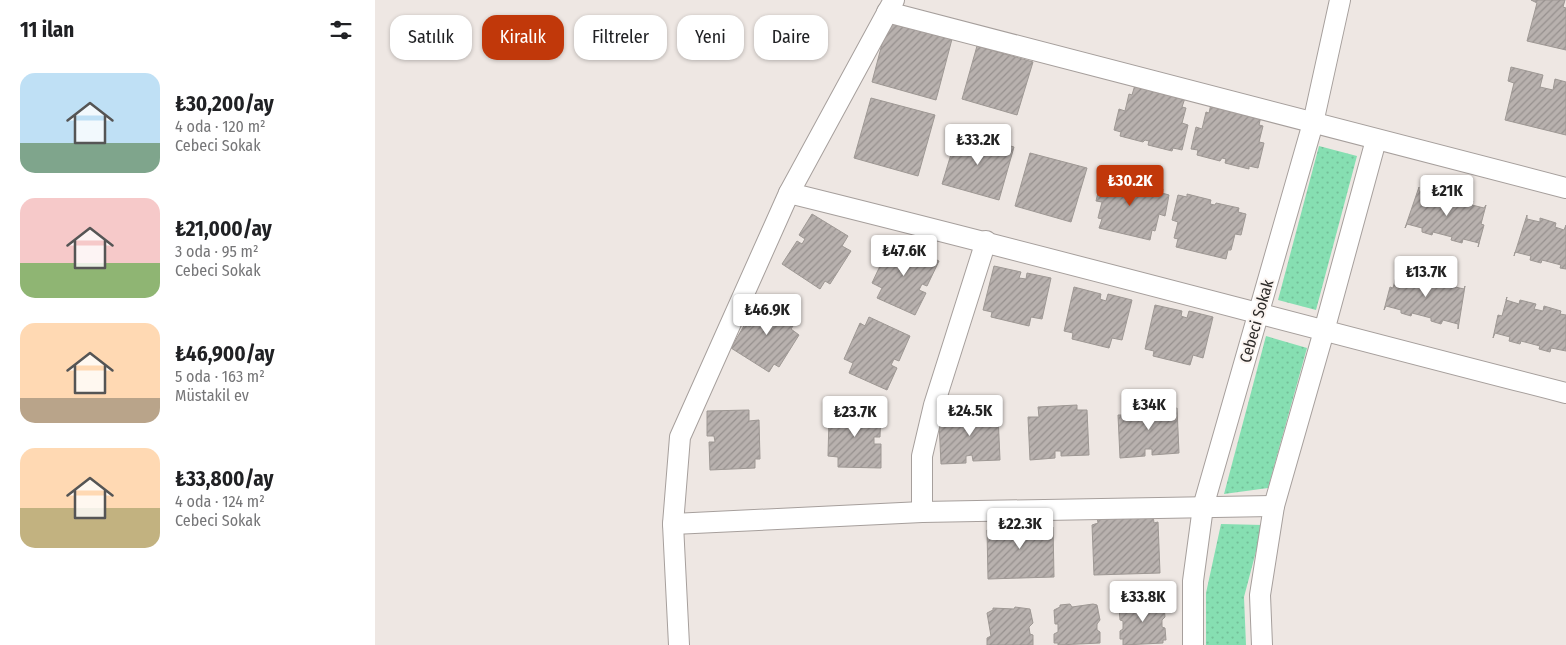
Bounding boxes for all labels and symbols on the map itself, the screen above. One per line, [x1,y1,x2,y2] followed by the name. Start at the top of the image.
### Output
[937,124,1019,166] pin: ₺33.2K
[1089,164,1171,207] pin: ₺30.2K
[1417,174,1477,217] pin: ₺21K
[863,234,945,277] pin: ₺47.6K
[1385,256,1467,298] pin: ₺13.7K
[1236,277,1278,365] street label: Cebeci Sokak
[726,294,808,336] pin: ₺46.9K
[1119,388,1179,431] pin: ₺34K
[929,394,1011,437] pin: ₺24.5K
[814,396,896,438] pin: ₺23.7K
[979,508,1061,550] pin: ₺22.3K
[1102,580,1184,623] pin: ₺33.8K

